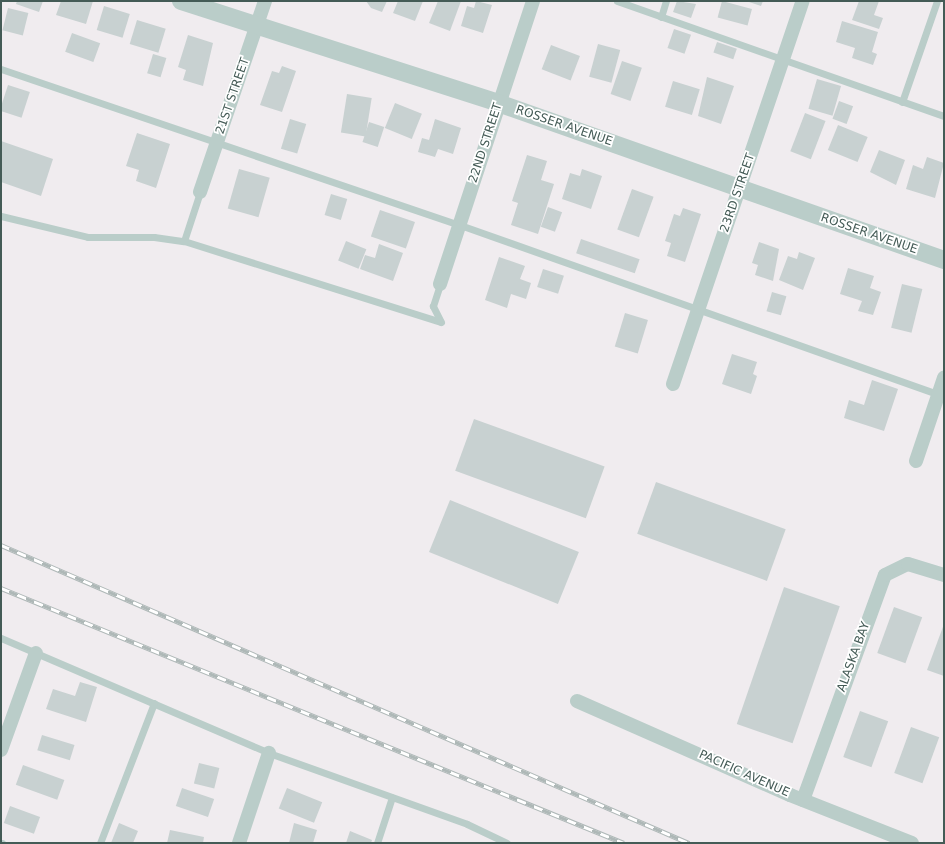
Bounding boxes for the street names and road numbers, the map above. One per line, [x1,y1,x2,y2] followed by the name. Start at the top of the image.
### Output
[213,56,253,136] street label: 21ST STREET
[466,101,506,185] street label: 22ND STREET
[514,103,614,149] street label: ROSSER AVENUE
[718,152,758,234] street label: 23RD STREET
[819,211,919,257] street label: ROSSER AVENUE
[835,620,873,694] street label: ALASKA BAY
[696,748,792,800] street label: PACIFIC AVENUE

